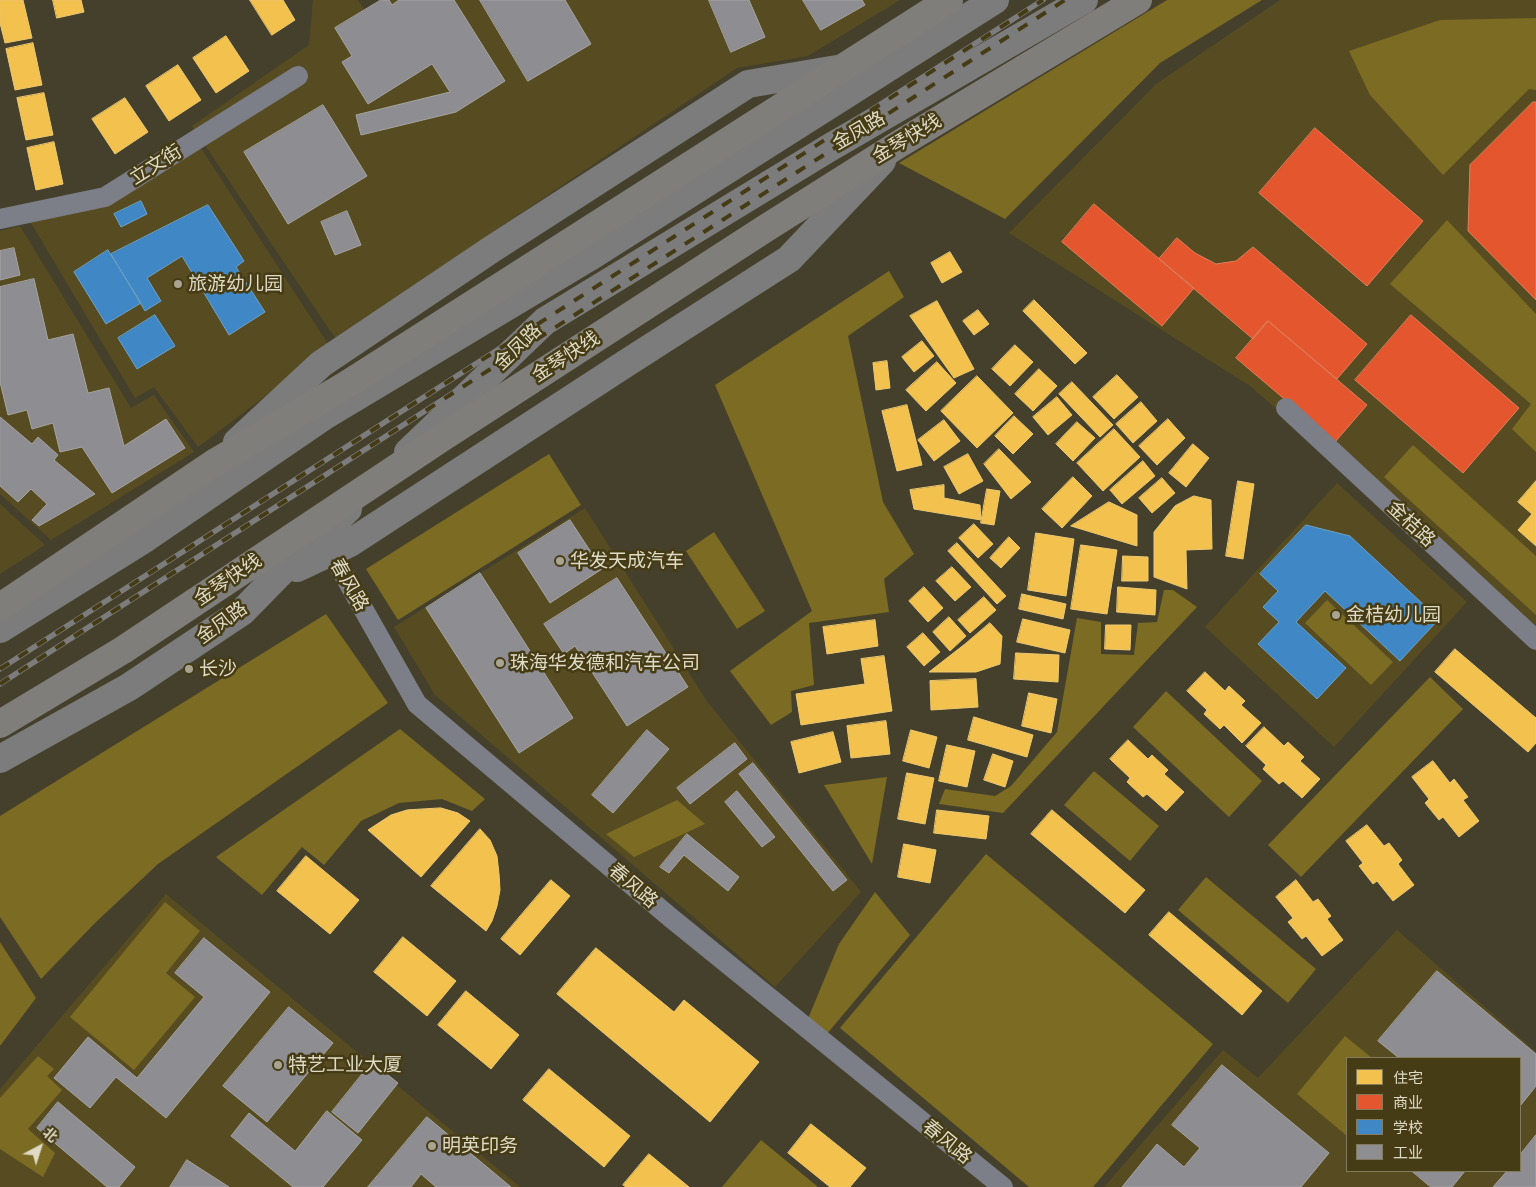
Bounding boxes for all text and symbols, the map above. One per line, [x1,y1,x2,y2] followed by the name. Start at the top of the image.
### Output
[829,107,889,155] street label: 金凤路
[869,110,945,168] street label: 金琴快线
[126,140,186,190] street label: 立文街
[188,273,283,295] place label: 旅游幼儿园
[172,278,184,290] marker: 旅游幼儿园
[490,319,546,375] street label: 金凤路
[528,327,604,387] street label: 金琴快线
[1382,496,1440,552] street label: 金桔路
[190,549,266,611] street label: 金琴快线
[570,550,684,572] place label: 华发天成汽车
[325,555,373,615] street label: 春风路
[554,555,566,567] marker: 华发天成汽车
[192,597,252,649] street label: 金凤路
[1346,604,1441,626] place label: 金桔幼儿园
[1330,609,1342,621] marker: 金桔幼儿园
[510,652,700,674] place label: 珠海华发德和汽车公司
[494,657,506,669] marker: 珠海华发德和汽车公司
[199,658,237,680] place label: 长沙
[183,663,195,675] marker: 长沙
[604,859,662,913] street label: 春风路
[288,1054,402,1076] place label: 特艺工业大厦
[1346,1057,1521,1172] legend
[272,1059,284,1071] marker: 特艺工业大厦
[1393,1071,1423,1086] text: 住宅
[1393,1096,1423,1111] text: 商业
[918,1115,976,1169] street label: 春风路
[1393,1121,1423,1136] text: 学校
[15,1122,65,1172] north arrow
[40,1126,60,1145] text: 北
[442,1135,518,1157] place label: 明英印务
[426,1140,438,1152] marker: 明英印务
[1393,1146,1423,1161] text: 工业

